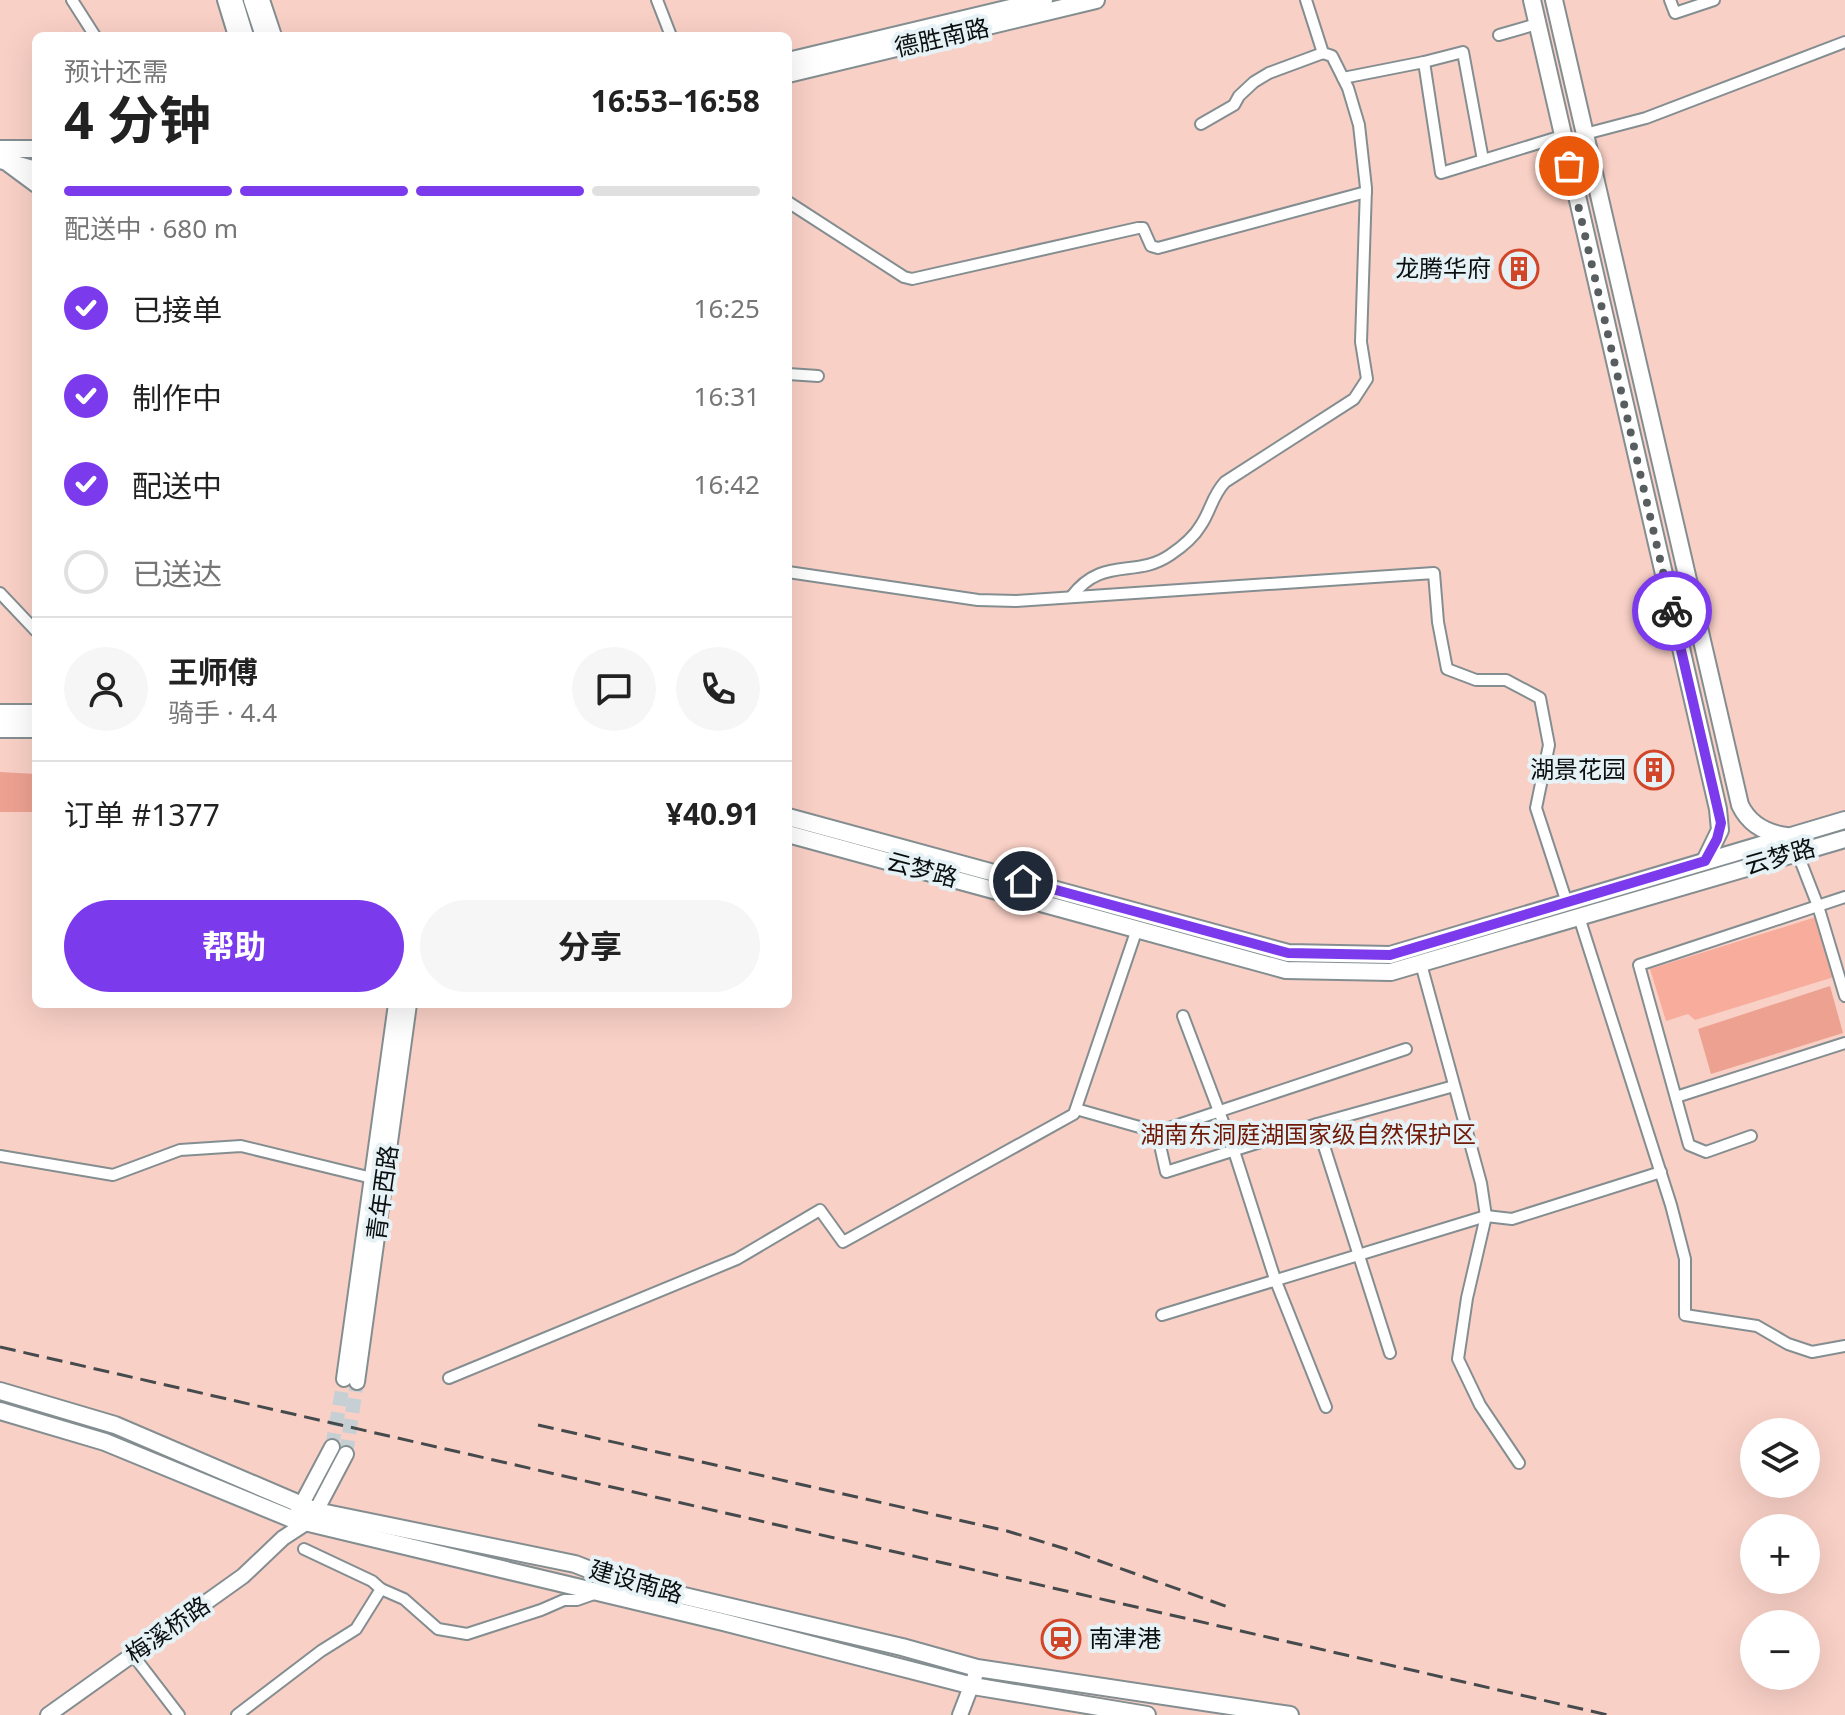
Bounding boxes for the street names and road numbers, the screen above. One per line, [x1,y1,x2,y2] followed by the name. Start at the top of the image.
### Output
[891,10,992,63] street label: 德胜南路
[1740,830,1819,881] street label: 云梦路
[883,843,961,894] street label: 云梦路
[358,1143,405,1243] street label: 青年西路
[586,1551,687,1610] street label: 建设南路
[118,1588,216,1670] street label: 梅溪桥路

